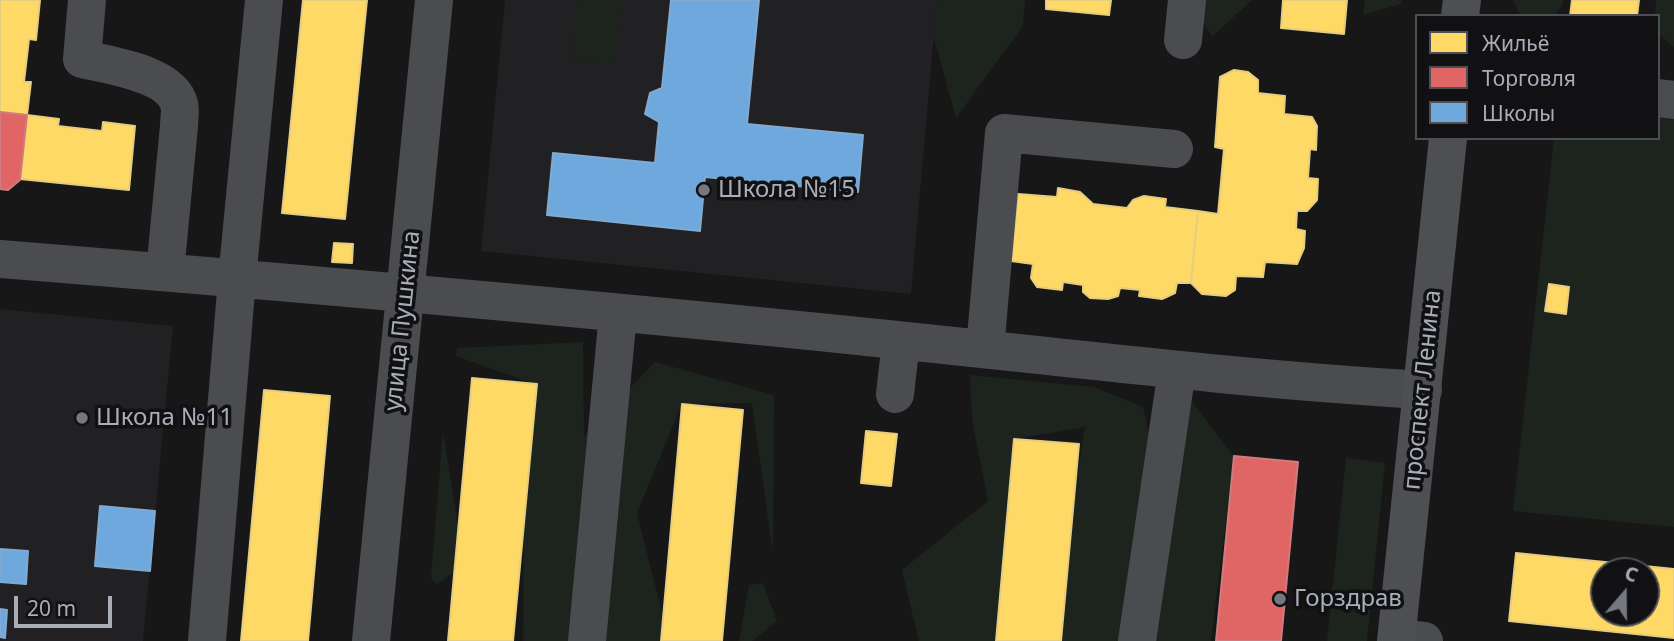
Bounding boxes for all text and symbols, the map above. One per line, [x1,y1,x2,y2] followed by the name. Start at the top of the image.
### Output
[1415,14,1660,140] legend
[1482,29,1549,57] text: Жильё
[1482,64,1576,92] text: Торговля
[1482,99,1555,127] text: Школы
[718,176,855,204] place label: Школа №15
[696,182,712,198] marker: Школа №15
[379,229,427,413] street label: улица Пушкина
[1398,289,1448,491] street label: проспект Ленина
[96,404,233,432] place label: Школа №11
[74,410,90,426] marker: Школа №11
[1590,557,1660,627] north arrow
[1621,560,1642,588] text: С
[18,582,116,626] scale bar
[1294,585,1402,613] place label: Горздрав
[1272,591,1288,607] marker: Горздрав
[27,594,76,622] text: 20 m

